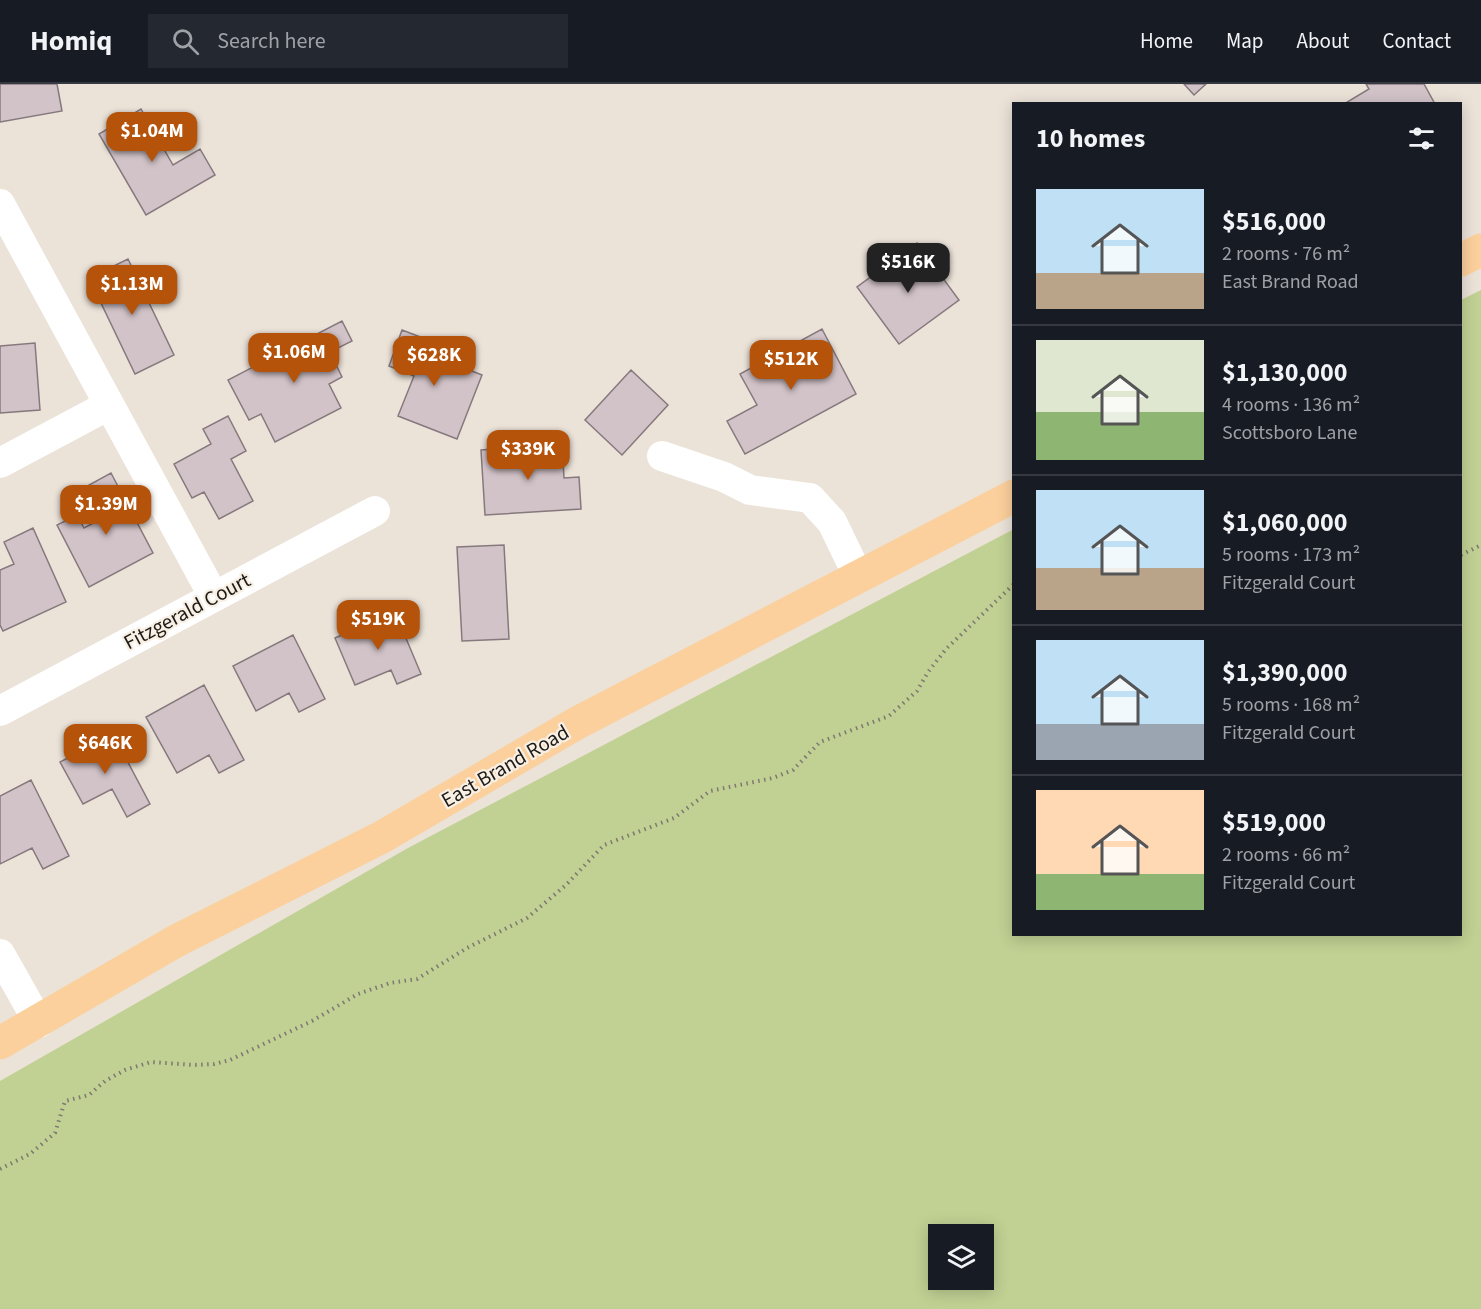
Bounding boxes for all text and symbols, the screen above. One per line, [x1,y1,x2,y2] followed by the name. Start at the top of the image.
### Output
[148,14,568,68] search box
[30,21,112,61] text: Homiq
[169,25,202,58] icon: search
[217,25,326,57] text: Search here
[1140,26,1193,56] text: Home
[1226,26,1264,56] text: Map
[1297,26,1349,56] text: About
[1382,26,1451,56] text: Contact
[103,112,201,163] pin: $1.04M
[120,117,184,145] text: $1.04M
[1036,120,1145,157] text: 10 homes
[1405,122,1438,155] icon: filters
[1222,203,1326,240] text: $516,000
[1084,213,1156,285] icon: home
[1222,240,1350,268] text: 2 rooms · 76 m²
[866,243,950,294] pin: $516K
[881,248,935,276] text: $516K
[83,265,181,316] pin: $1.13M
[1222,268,1359,296] text: East Brand Road
[100,270,164,298] text: $1.13M
[245,333,343,384] pin: $1.06M
[392,336,476,387] pin: $628K
[262,338,326,366] text: $1.06M
[749,340,833,391] pin: $512K
[407,341,461,369] text: $628K
[764,345,818,373] text: $512K
[1222,354,1347,391] text: $1,130,000
[1084,364,1156,436] icon: home
[1222,391,1360,419] text: 4 rooms · 136 m²
[1222,419,1357,447] text: Scottsboro Lane
[486,430,570,481] pin: $339K
[501,435,555,463] text: $339K
[57,485,155,536] pin: $1.39M
[74,490,138,518] text: $1.39M
[1222,504,1347,541] text: $1,060,000
[1084,514,1156,586] icon: home
[1222,541,1360,569] text: 5 rooms · 173 m²
[118,565,256,657] street label: Fitzgerald Court
[1222,569,1355,597] text: Fitzgerald Court
[336,600,420,651] pin: $519K
[351,605,405,633] text: $519K
[1222,654,1347,691] text: $1,390,000
[1084,664,1156,736] icon: home
[1222,691,1360,719] text: 5 rooms · 168 m²
[435,717,575,815] street label: East Brand Road
[1222,719,1355,747] text: Fitzgerald Court
[63,724,147,775] pin: $646K
[78,729,132,757] text: $646K
[1222,804,1326,841] text: $519,000
[1084,814,1156,886] icon: home
[1222,841,1350,869] text: 2 rooms · 66 m²
[1222,869,1355,897] text: Fitzgerald Court
[928,1224,994,1290] map controls
[928,1224,994,1290] button: layers

